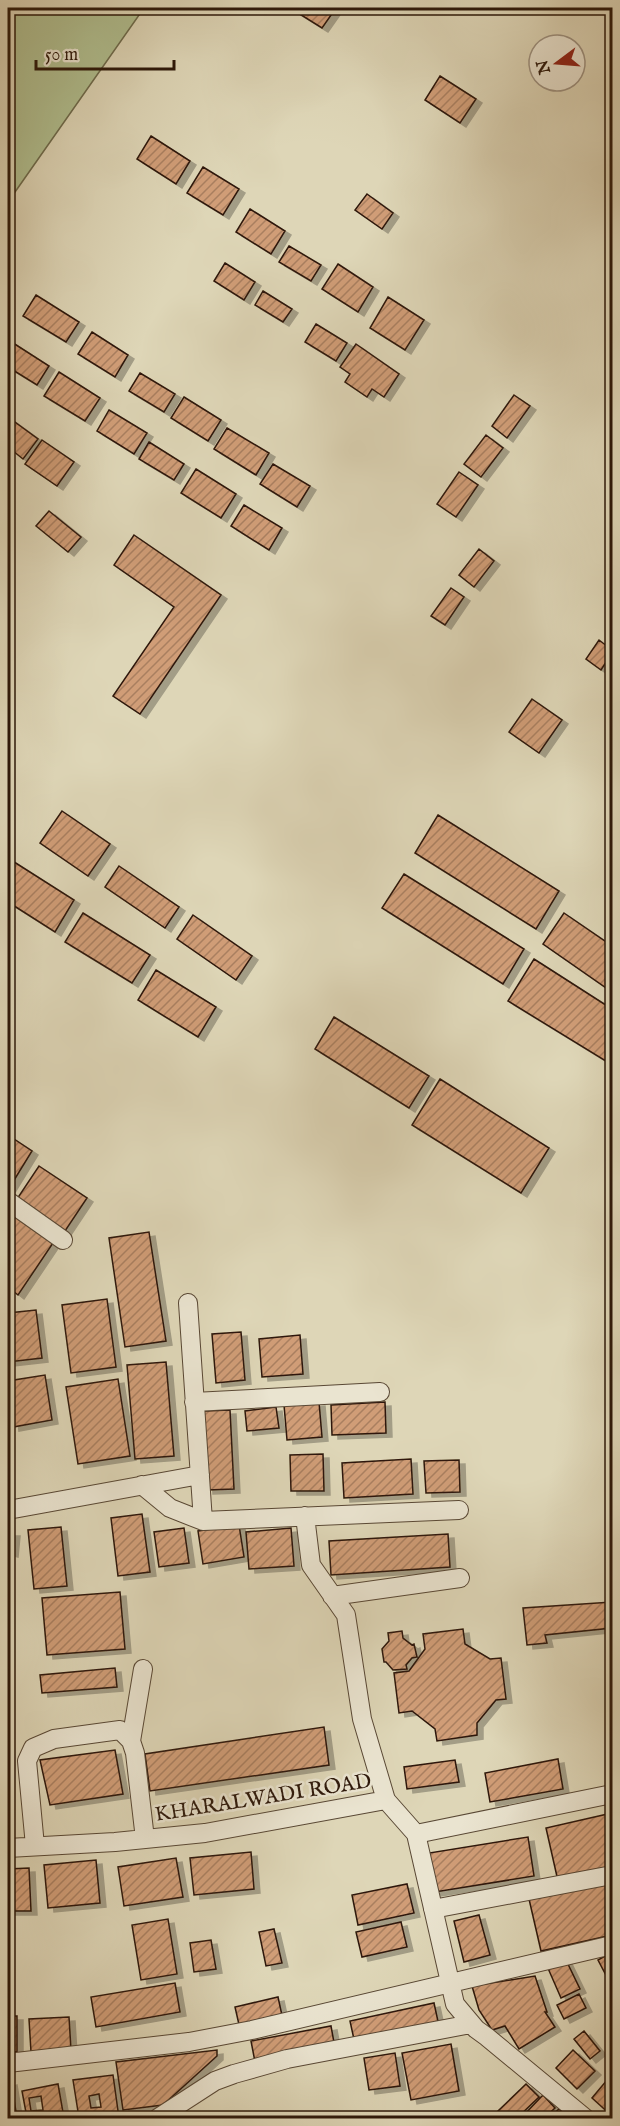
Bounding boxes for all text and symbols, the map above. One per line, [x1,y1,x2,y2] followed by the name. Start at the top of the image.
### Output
[36,33,174,71] scale bar
[527,33,587,93] north arrow
[45,44,78,67] text: 50 m
[533,57,556,77] text: N
[153,1768,373,1829] street label: KHARALWADI ROAD

